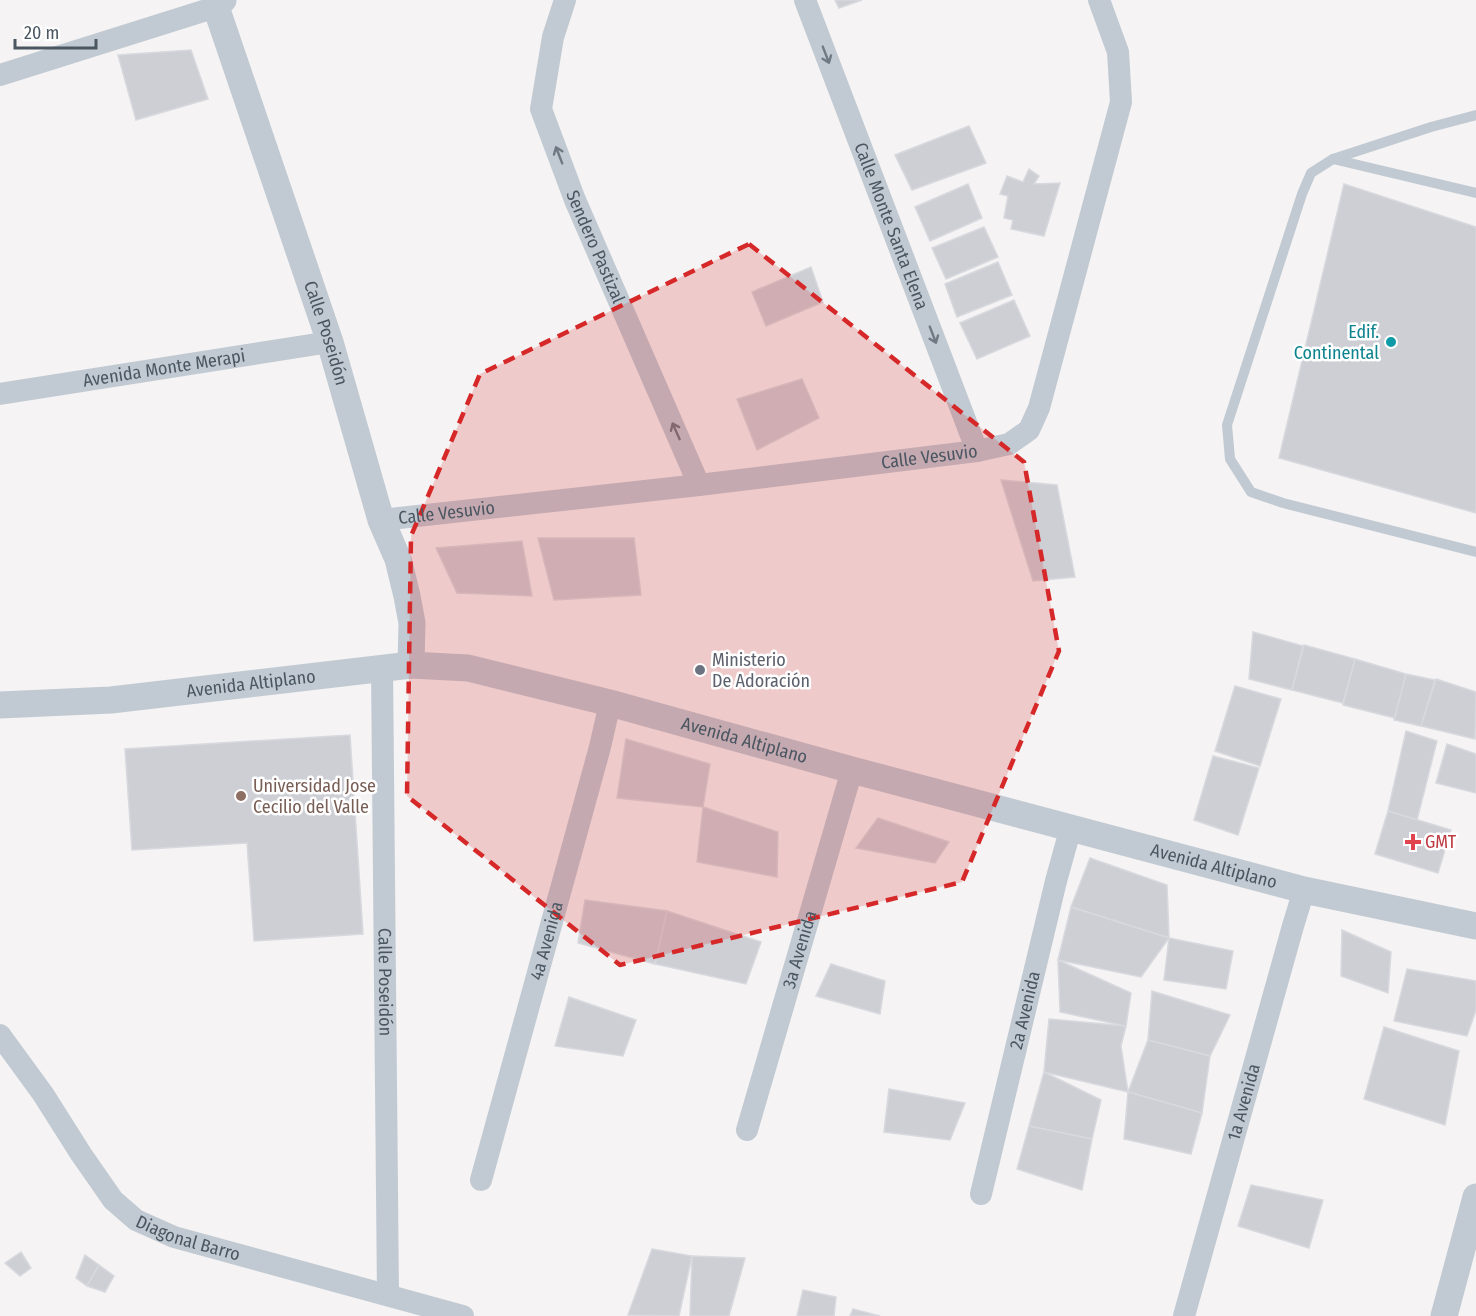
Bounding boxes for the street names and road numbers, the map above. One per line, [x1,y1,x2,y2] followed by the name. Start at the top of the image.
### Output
[849,139,933,313] street label: Calle Monte Santa Elena
[561,187,630,307] street label: Sendero Pastizal
[299,278,353,388] street label: Calle Poseidón
[81,345,247,392] street label: Avenida Monte Merapi
[880,440,979,474] street label: Calle Vesuvio
[397,497,496,529] street label: Calle Vesuvio
[185,665,317,702] street label: Avenida Altiplano
[679,712,810,768] street label: Avenida Altiplano
[1148,839,1279,893] street label: Avenida Altiplano
[525,899,568,983] street label: 4a Avenida
[778,908,821,991] street label: 3a Avenida
[373,928,397,1036] street label: Calle Poseidón
[1005,969,1045,1052] street label: 2a Avenida
[1223,1061,1265,1143] street label: 1a Avenida
[133,1210,243,1266] street label: Diagonal Barro

